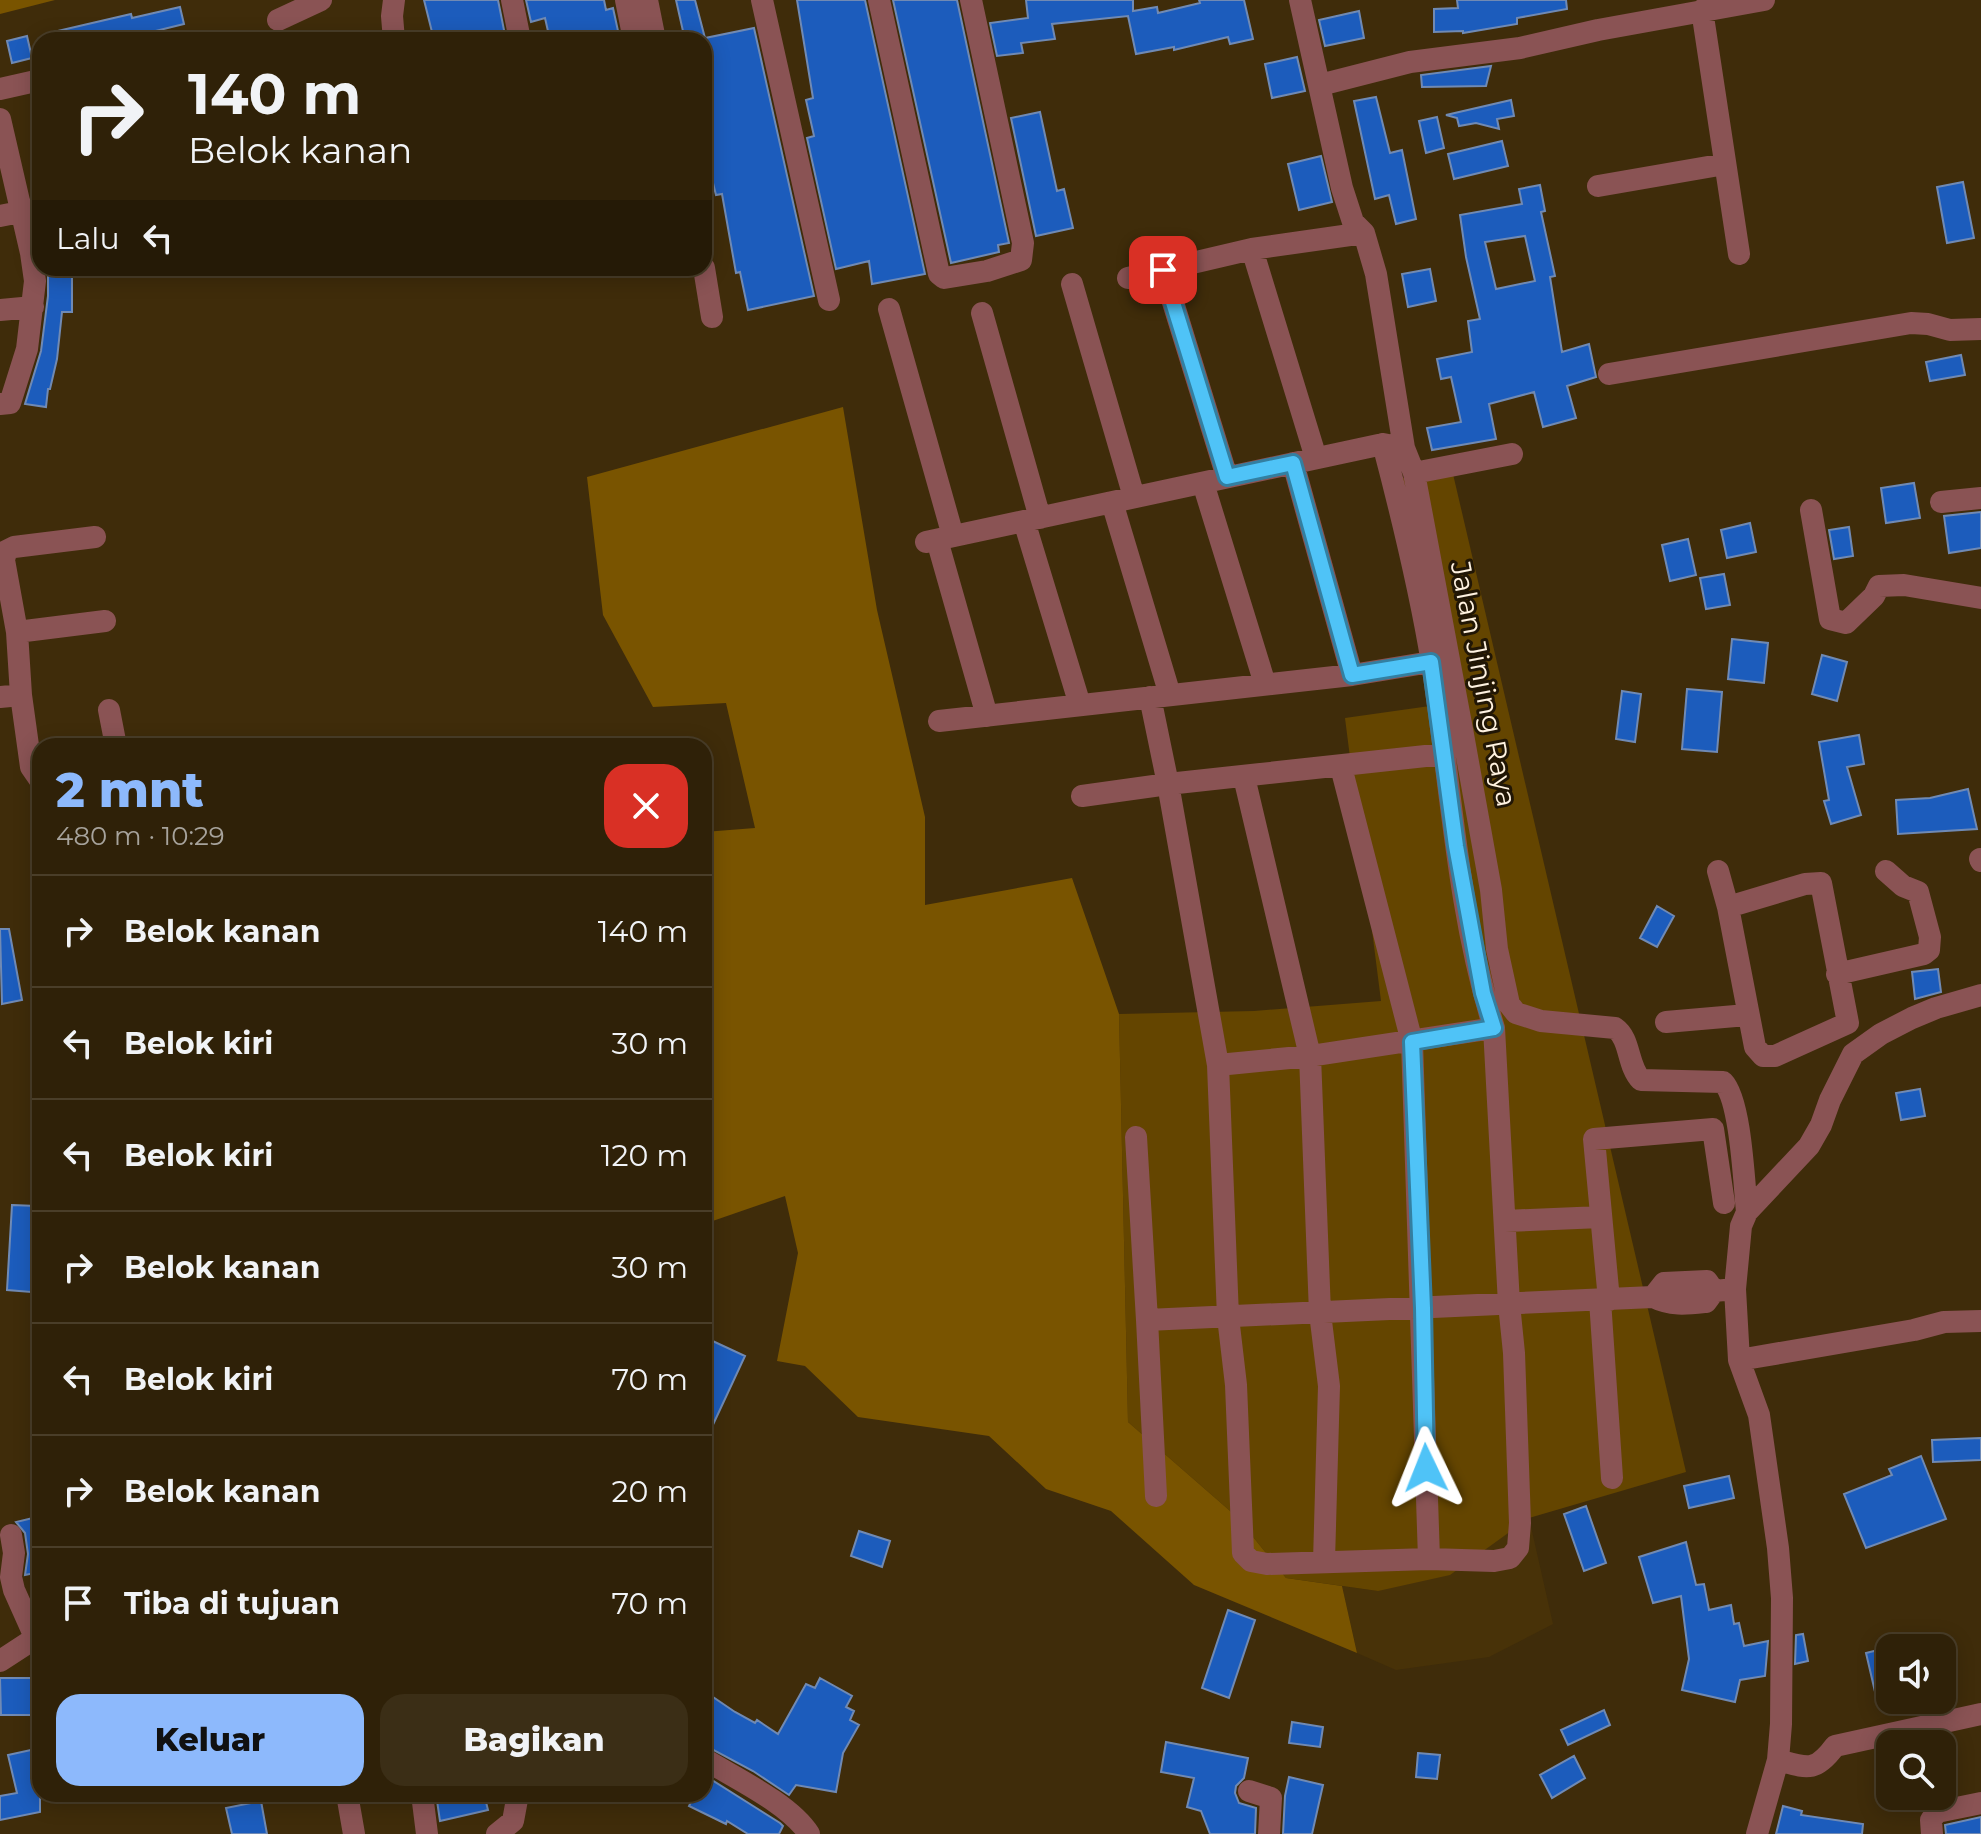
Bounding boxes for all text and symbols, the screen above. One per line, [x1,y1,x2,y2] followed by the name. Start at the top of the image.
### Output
[188,60,361,128] text: 140 m
[56,64,160,168] icon: right
[188,128,412,172] text: Belok kanan
[136,216,180,260] icon: left
[56,220,120,257] text: Lalu
[1129,236,1197,304] pin
[1141,248,1185,292] icon: arrive
[1443,557,1524,810] street label: Jalan Jinjing Raya
[56,761,204,819] text: 2 mnt
[604,764,688,848] button: close
[56,820,225,852] text: 480 m · 10:29
[56,909,100,953] icon: right
[124,913,321,950] text: Belok kanan
[598,913,688,950] text: 140 m
[56,1021,100,1065] icon: left
[124,1025,273,1062] text: Belok kiri
[612,1025,688,1062] text: 30 m
[56,1133,100,1177] icon: left
[124,1137,273,1174] text: Belok kiri
[601,1137,688,1174] text: 120 m
[56,1245,100,1289] icon: right
[124,1249,321,1286] text: Belok kanan
[612,1249,688,1286] text: 30 m
[56,1357,100,1401] icon: left
[124,1361,273,1398] text: Belok kiri
[611,1361,688,1398] text: 70 m
[1384,1426,1468,1510] position arrow
[56,1469,100,1513] icon: right
[124,1473,321,1510] text: Belok kanan
[611,1473,688,1510] text: 20 m
[56,1581,100,1625] icon: arrive
[124,1585,340,1622] text: Tiba di tujuan
[611,1585,688,1622] text: 70 m
[1876,1634,1956,1810] map controls
[1876,1634,1956,1714] button: sound
[56,1694,364,1786] button: Keluar
[380,1694,688,1786] button: Bagikan
[1876,1730,1956,1810] button: search

